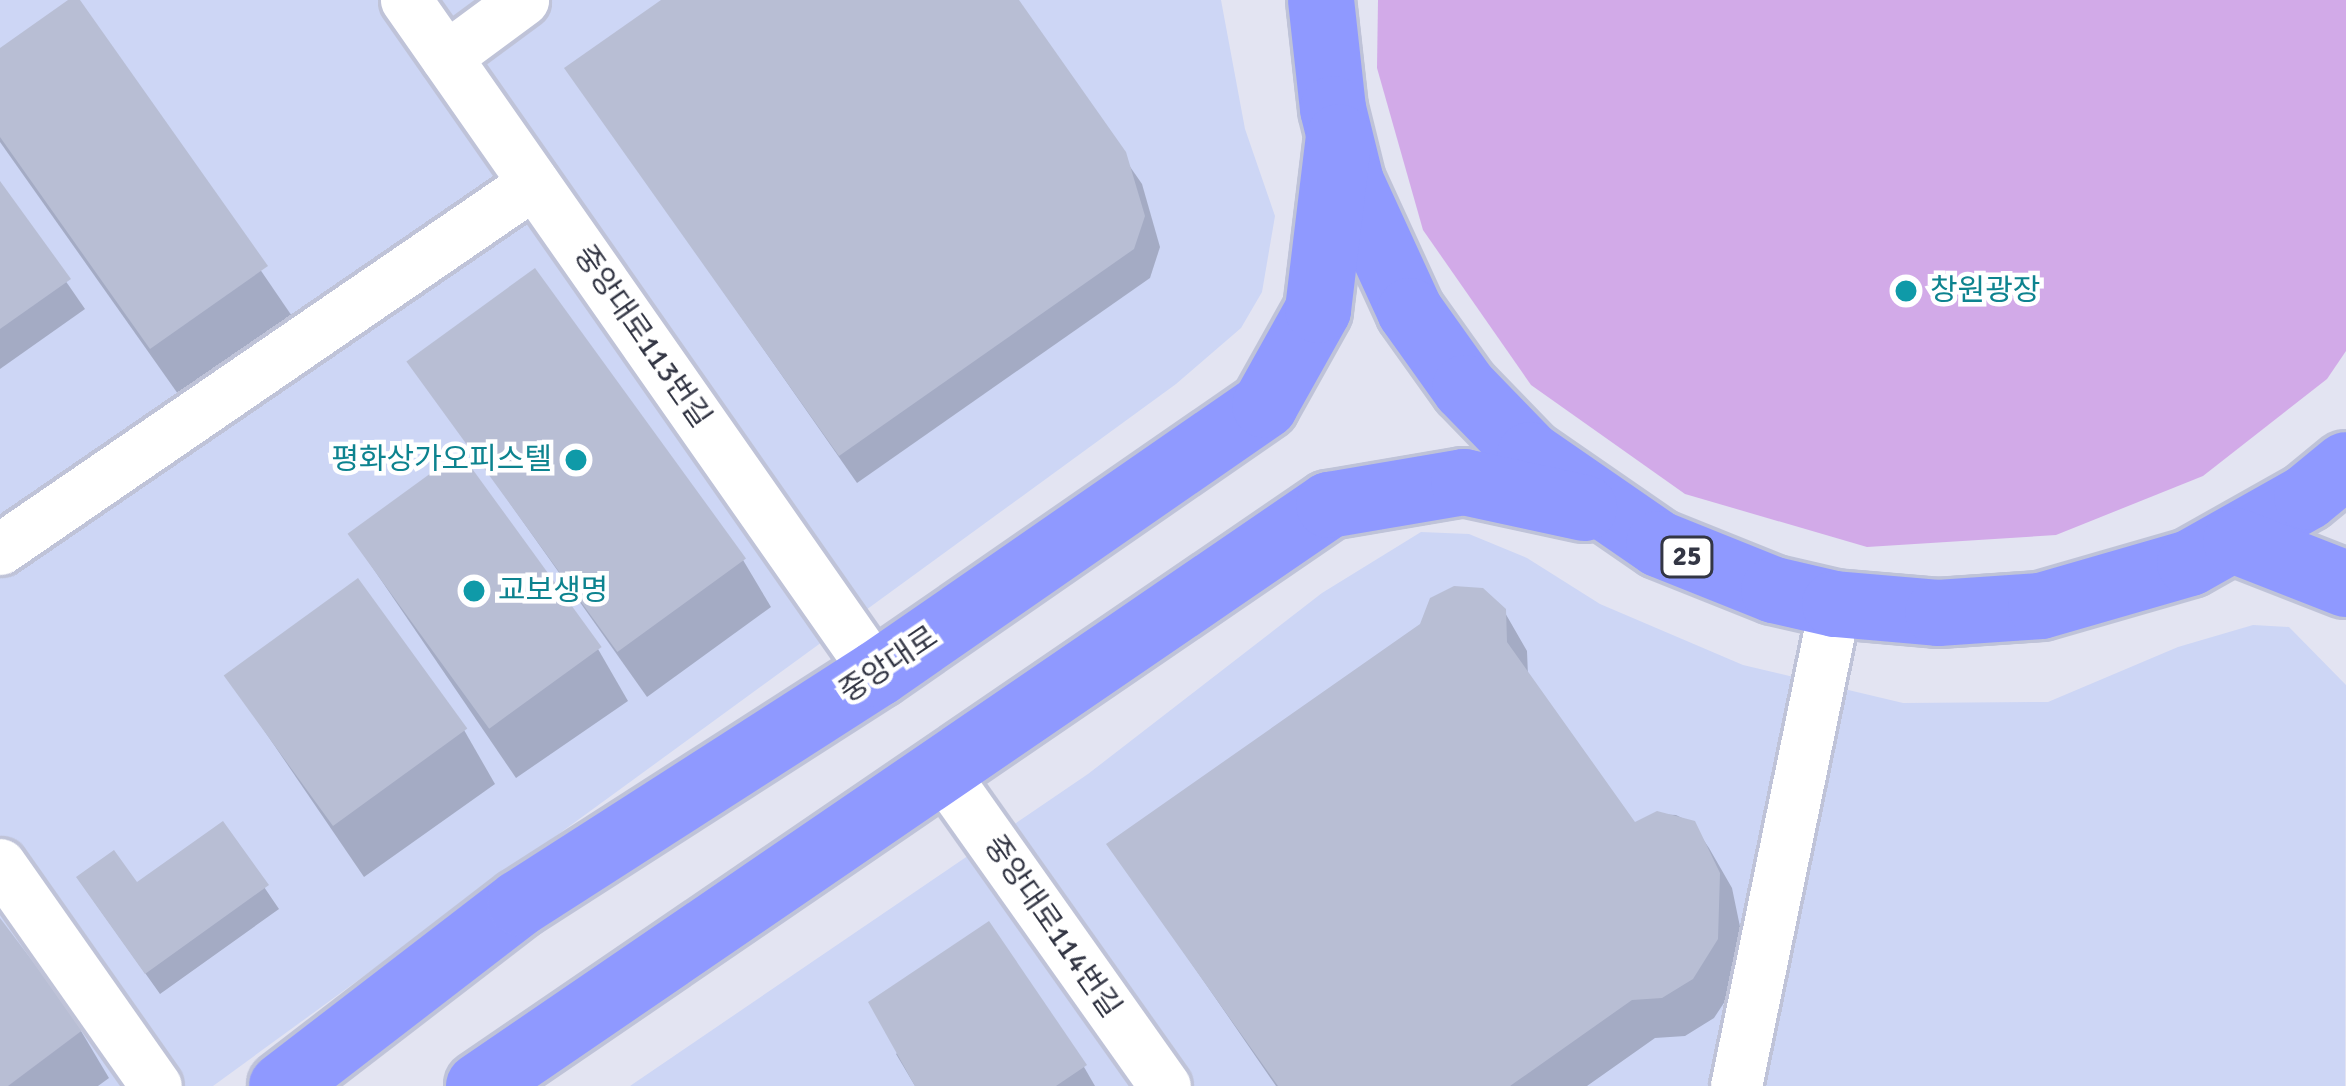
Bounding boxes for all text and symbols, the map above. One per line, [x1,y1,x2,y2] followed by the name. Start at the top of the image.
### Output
[566,239,718,435] street label: 중앙대로113번길
[1930,273,2040,309] place label: 창원광장
[1893,278,1919,304] marker: 창원광장
[331,442,552,478] place label: 평화상가오피스텔
[563,447,589,473] marker: 평화상가오피스텔
[1660,536,1714,578] road number: 25
[498,573,608,609] place label: 교보생명
[461,578,487,604] marker: 교보생명
[833,619,945,711] street label: 중앙대로
[976,829,1128,1025] street label: 중앙대로114번길

